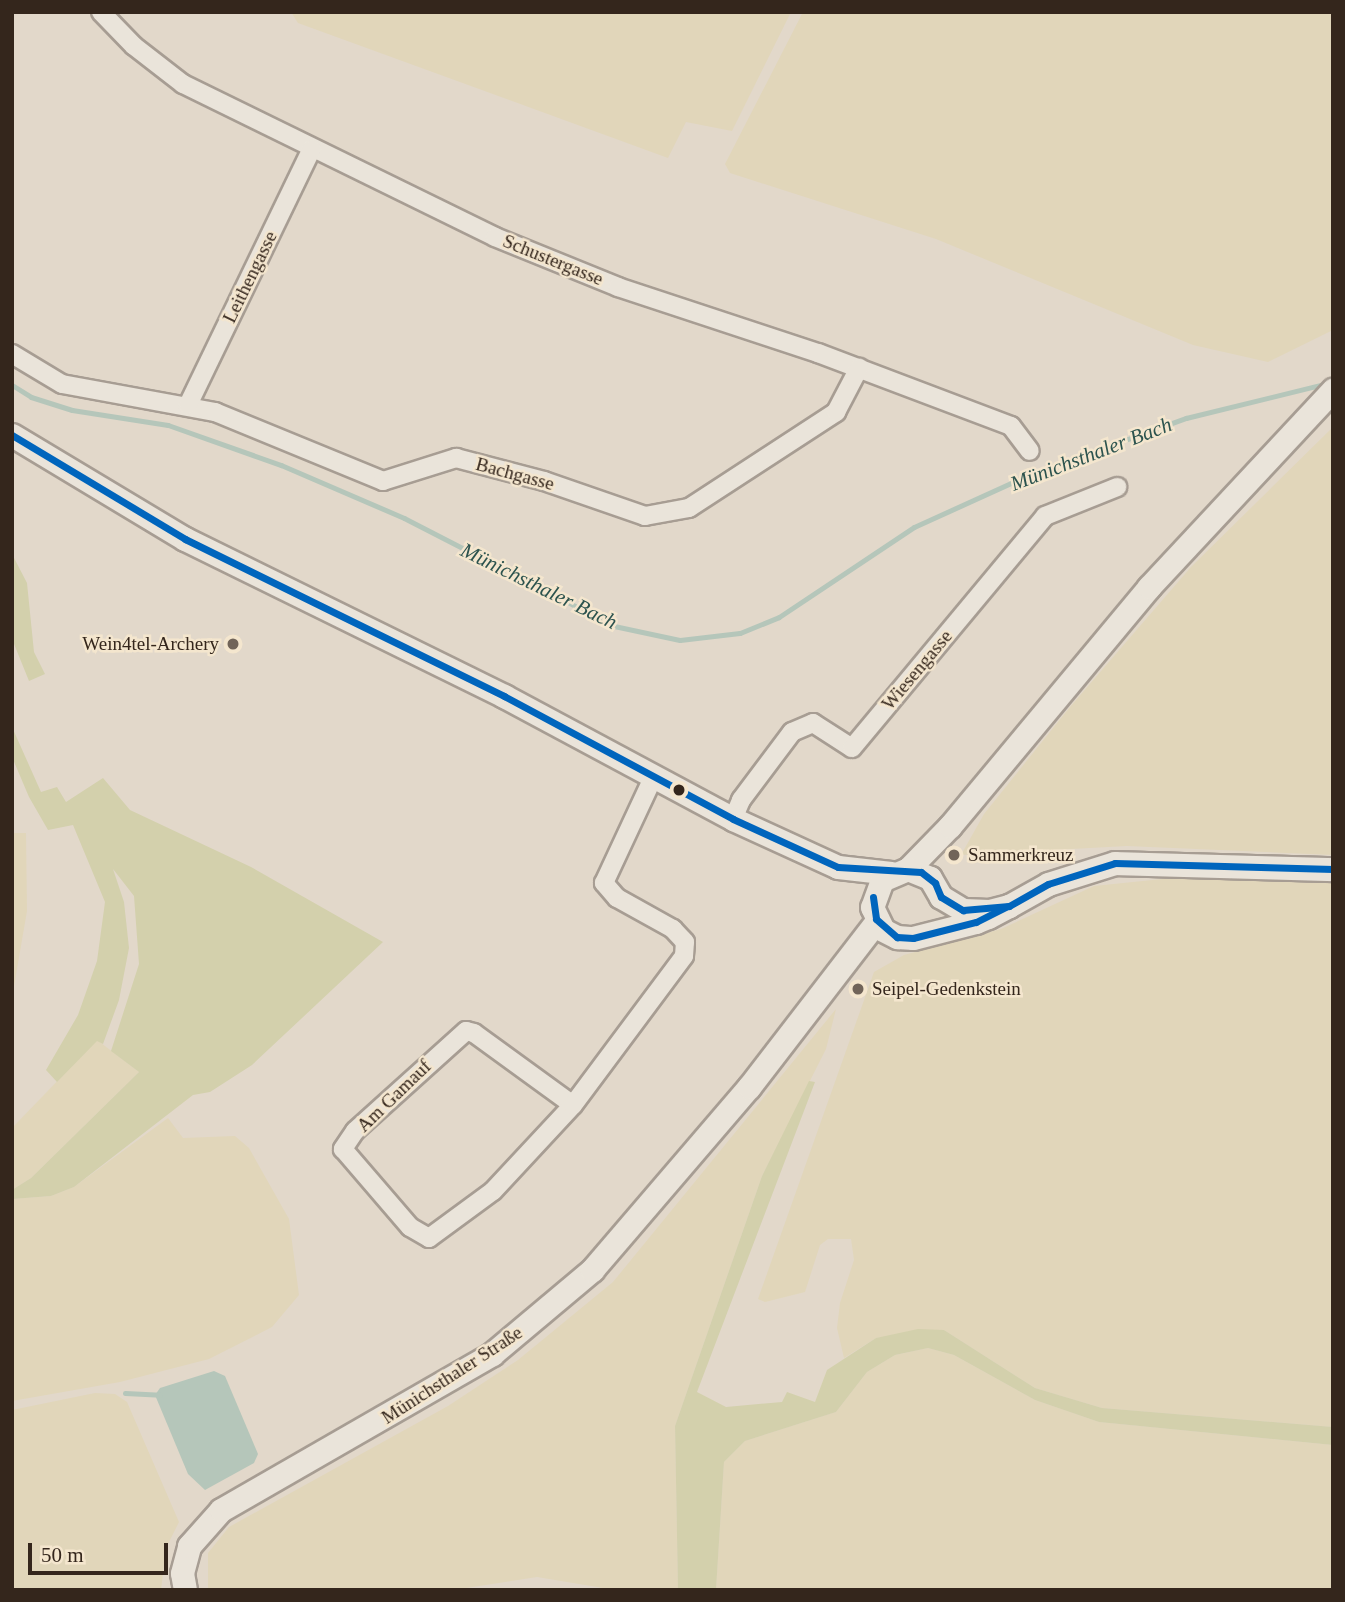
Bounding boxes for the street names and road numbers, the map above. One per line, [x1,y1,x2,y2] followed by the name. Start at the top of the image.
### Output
[218,227,282,327] street label: Leithengasse
[499,230,607,290] street label: Schustergasse
[473,453,557,495] street label: Bachgasse
[877,625,957,715] street label: Wiesengasse
[352,1055,436,1137] street label: Am Gamauf
[377,1321,527,1429] street label: Münichsthaler Straße

